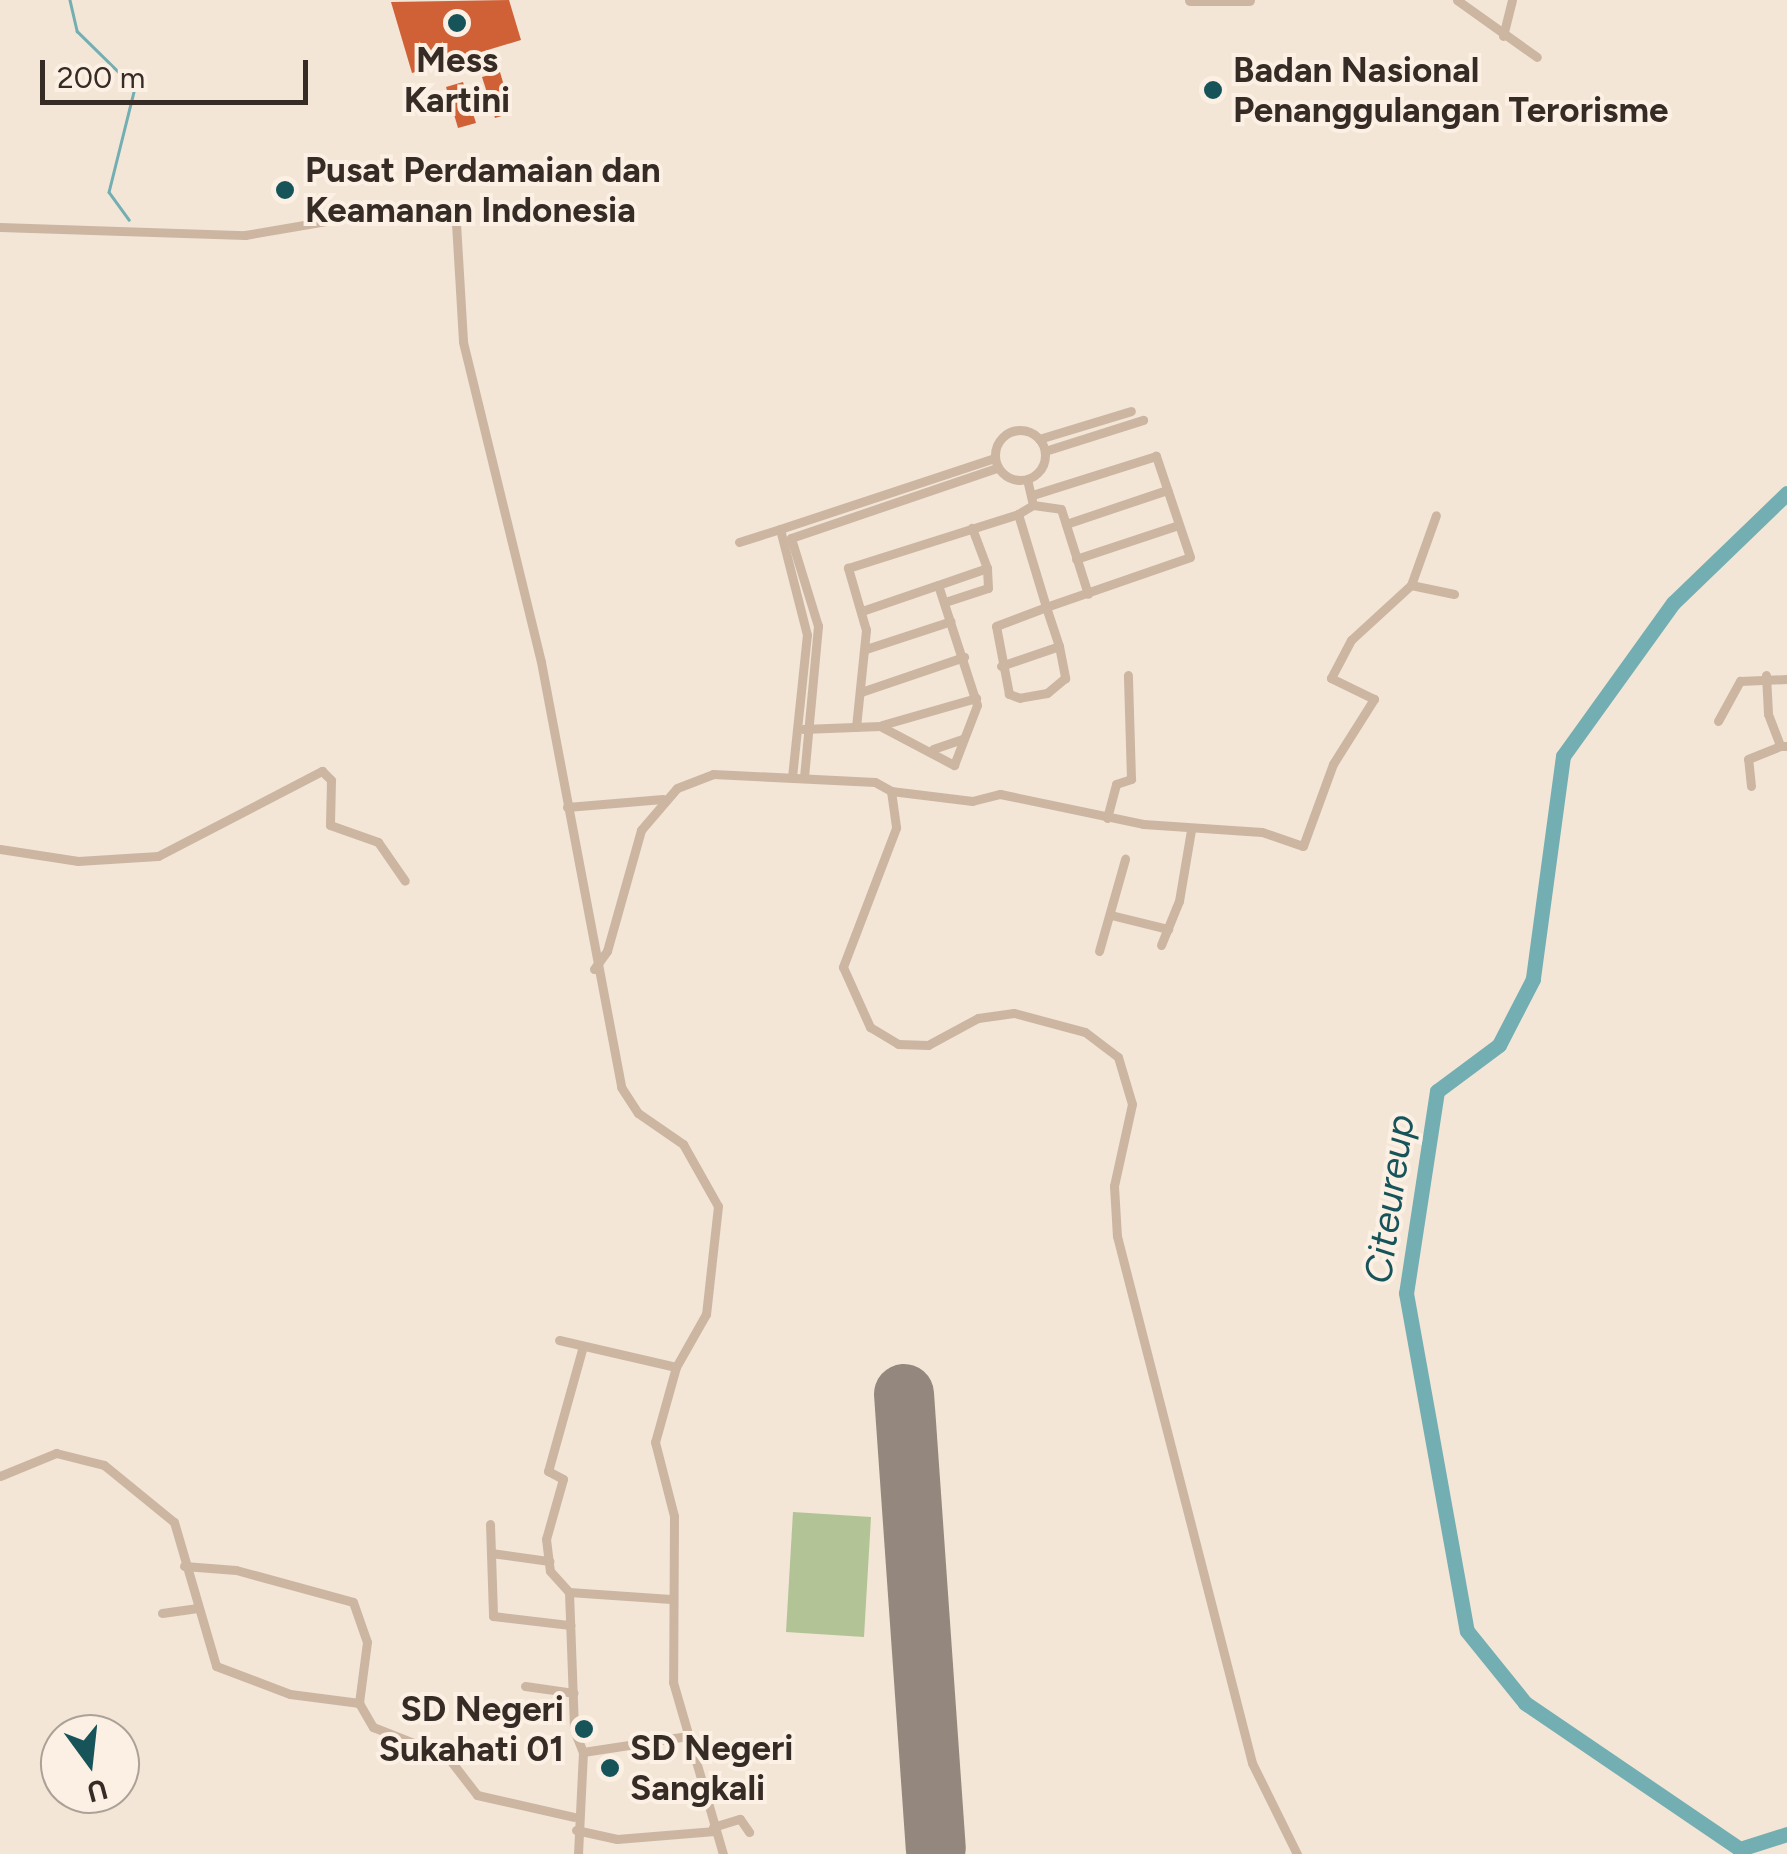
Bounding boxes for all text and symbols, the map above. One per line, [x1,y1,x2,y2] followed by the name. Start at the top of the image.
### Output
[446,12,468,34] marker: Mess Kartini
[404,39,510,121] place label: Mess Kartini
[45,40,312,102] scale bar
[1233,49,1668,131] place label: Badan Nasional Penanggulangan Terorisme
[57,59,145,96] text: 200 m
[1202,79,1224,101] marker: Badan Nasional Penanggulangan Terorisme
[305,149,661,231] place label: Pusat Perdamaian dan Keamanan Indonesia
[274,179,296,201] marker: Pusat Perdamaian dan Keamanan Indonesia
[1356,1112,1424,1286] water label: Citeureup
[379,1688,564,1770] place label: SD Negeri Sukahati 01
[40,1714,140,1814] north arrow
[573,1718,595,1740] marker: SD Negeri Sukahati 01
[630,1727,793,1809] place label: SD Negeri Sangkali
[599,1757,621,1779] marker: SD Negeri Sangkali
[83,1772,111,1810] text: U

